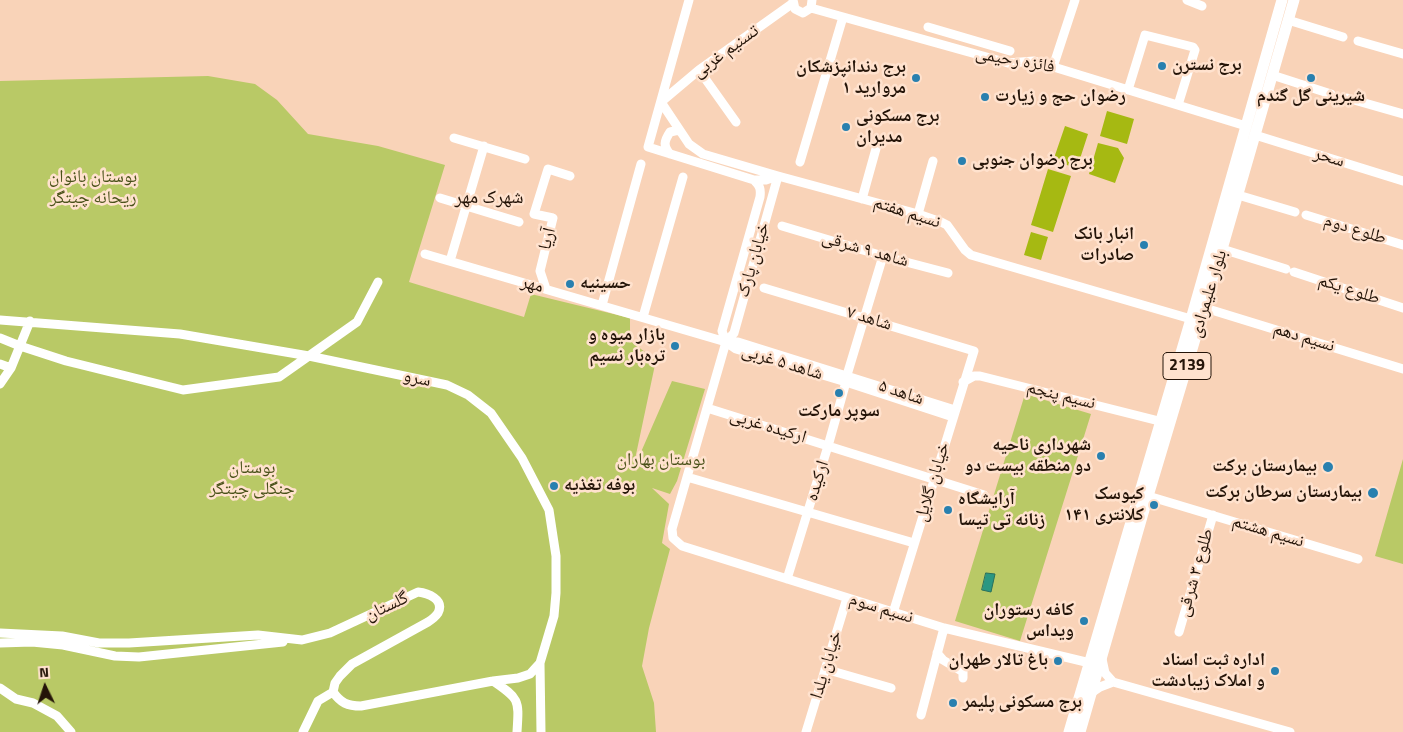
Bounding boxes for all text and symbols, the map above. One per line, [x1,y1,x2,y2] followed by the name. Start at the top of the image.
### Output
[689,21,763,83] street label: تسنیم غربی
[974,43,1056,79] street label: فائزه رحیمی
[1172,55,1242,77] place label: برج نسترن
[796,57,906,100] place label: برج دندانپزشکان مروارید ۱
[1156,60,1168,72] marker: برج نسترن
[910,72,922,84] marker: برج دندانپزشکان مروارید ۱
[1305,72,1317,84] marker: شیرینی گل گندم
[995,86,1126,108] place label: رضوان حج و زیارت
[1257,86,1365,108] place label: شیرینی گل گندم
[979,91,991,103] marker: رضوان حج و زیارت
[856,106,939,148] place label: برج مسکونی مدیران
[840,121,852,133] marker: برج مسکونی مدیران
[1311,143,1347,173] street label: سحر
[972,150,1093,172] place label: برج رضوان جنوبی
[956,155,968,167] marker: برج رضوان جنوبی
[49,167,137,210] park label: بوستان بانوان ریحانه چیتگر
[455,187,523,209] district label: شهرک مهر
[871,192,943,234] street label: نسیم هفتم
[1321,210,1389,250] street label: طلوع دوم
[733,220,775,300] street label: خیابان پارک
[1074,224,1134,266] place label: انبار بانک صادرات
[535,226,561,252] street label: آریا
[819,227,911,273] street label: شاهد ۹ شرقی
[1138,239,1150,251] marker: انبار بانک صادرات
[1185,248,1233,340] street label: بلوار علیمرادی
[1315,270,1383,310] street label: طلوع یکم
[518,272,546,298] street label: مهر
[580,273,631,295] place label: حسینیه
[564,278,576,290] marker: حسینیه
[844,302,894,336] street label: شاهد ۷
[1271,318,1337,358] street label: نسیم دهم
[588,325,665,368] place label: بازار میوه و تره‌بار نسیم
[669,340,681,352] marker: بازار میوه و تره‌بار نسیم
[739,340,825,386] street label: شاهد ۵ غربی
[1163,352,1211,380] road number: 2139
[401,366,433,392] street label: سرو
[876,376,926,410] street label: شاهد ۵
[1025,377,1097,415] street label: نسیم پنجم
[833,387,845,399] marker: سوپر مارکت
[798,401,880,423] place label: سوپر مارکت
[727,405,809,449] street label: ارکیده غربی
[965,435,1091,478] place label: شهرداری ناحیه دو منطقه بیست دو
[911,440,955,524] street label: خیابان گلایل
[617,450,705,472] park label: بوستان بهاران
[1095,450,1107,462] marker: شهرداری ناحیه دو منطقه بیست دو
[1212,456,1317,478] place label: بیمارستان برکت
[209,458,295,500] park label: بوستان جنگلی چیتگر
[802,458,834,504] street label: ارکیده
[1321,460,1335,474] marker: بیمارستان برکت
[564,475,635,497] place label: بوفه تغذیه
[548,480,560,492] marker: بوفه تغذیه
[1205,482,1362,504] place label: بیمارستان سرطان برکت
[1064,484,1144,526] place label: کیوسک کلانتری ۱۴۱
[1366,486,1380,500] marker: بیمارستان سرطان برکت
[958,489,1045,532] place label: آرایشگاه زنانه تی تیسا
[1148,499,1160,511] marker: کیوسک کلانتری ۱۴۱
[942,504,954,516] marker: آرایشگاه زنانه تی تیسا
[1230,511,1306,553] street label: نسیم هشتم
[1173,526,1219,620] street label: طلوع ۳ شرقی
[362,588,412,626] street label: گلستان
[846,589,916,629] street label: نسیم سوم
[983,600,1074,642] place label: کافه رستوران ویداس
[1078,615,1090,627] marker: کافه رستوران ویداس
[806,628,848,702] street label: خیابان یلدا
[948,650,1048,672] place label: باغ تالار طهران
[1151,650,1265,692] place label: اداره ثبت اسناد و املاک زیبادشت
[1052,655,1064,667] marker: باغ تالار طهران
[38,661,49,682] text: N
[20,662,70,712] north arrow
[1269,665,1281,677] marker: اداره ثبت اسناد و املاک زیبادشت
[963,692,1082,714] place label: برج مسکونی پلیمر
[947,697,959,709] marker: برج مسکونی پلیمر

